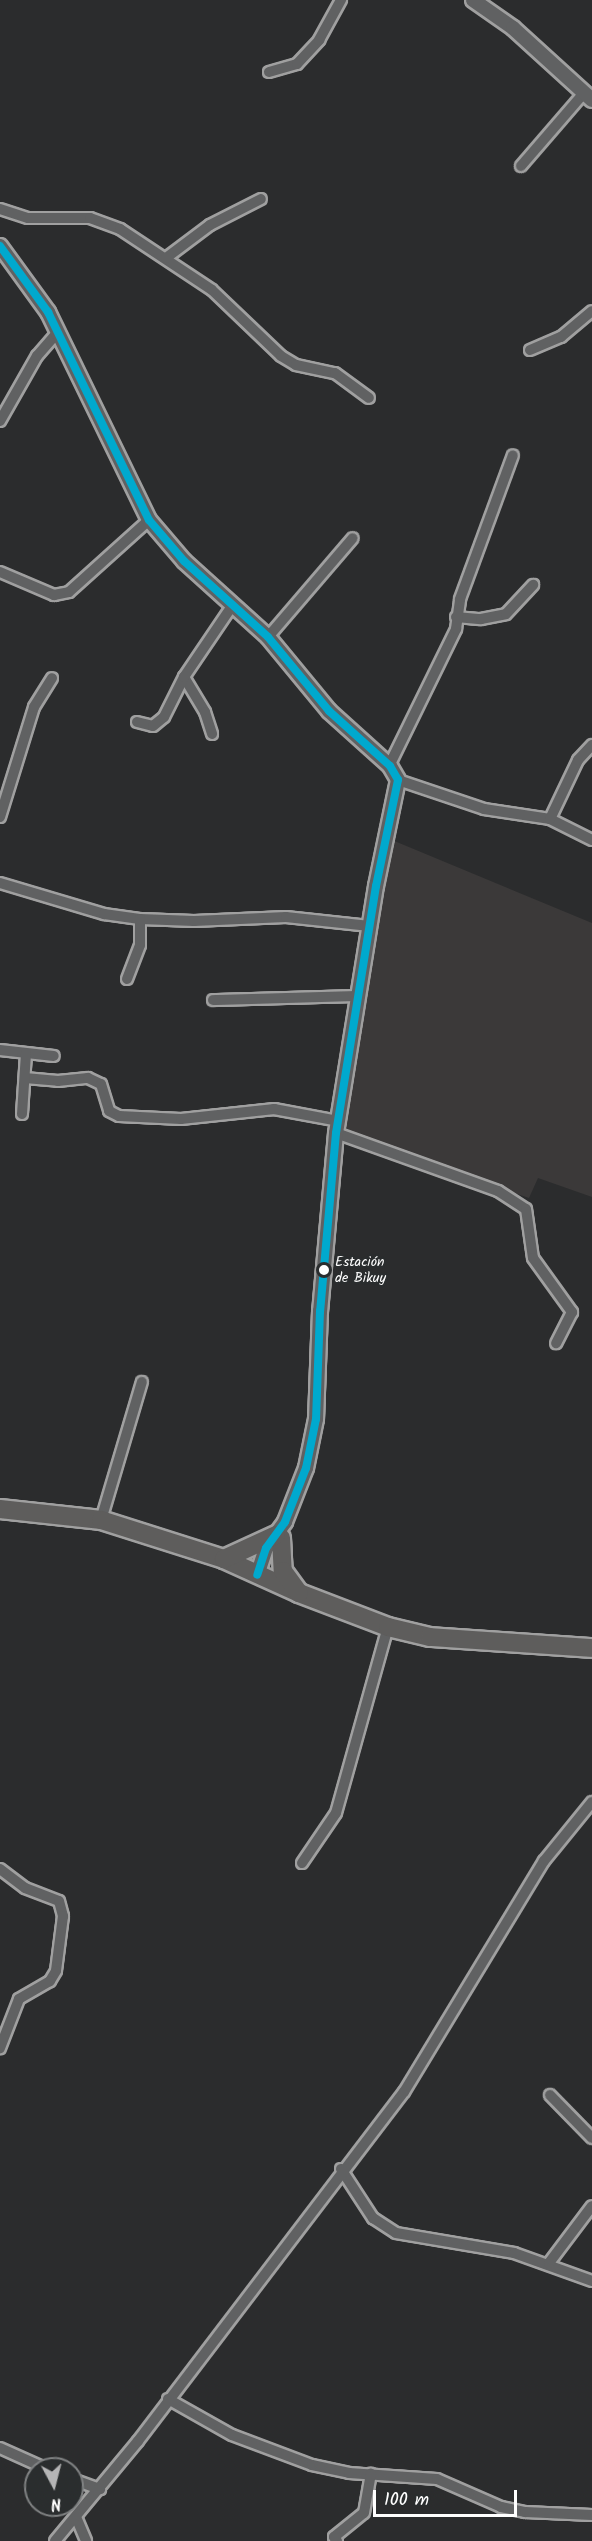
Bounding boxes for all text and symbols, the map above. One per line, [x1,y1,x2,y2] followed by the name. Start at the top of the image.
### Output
[335,1254,386,1286] place label: Estación de Bikuy
[318,1264,330,1276] marker: Estación de Bikuy
[24,2457,84,2517] north arrow
[376,2478,520,2516] scale bar
[384,2486,429,2515] text: 100 m
[49,2490,63,2516] text: N

